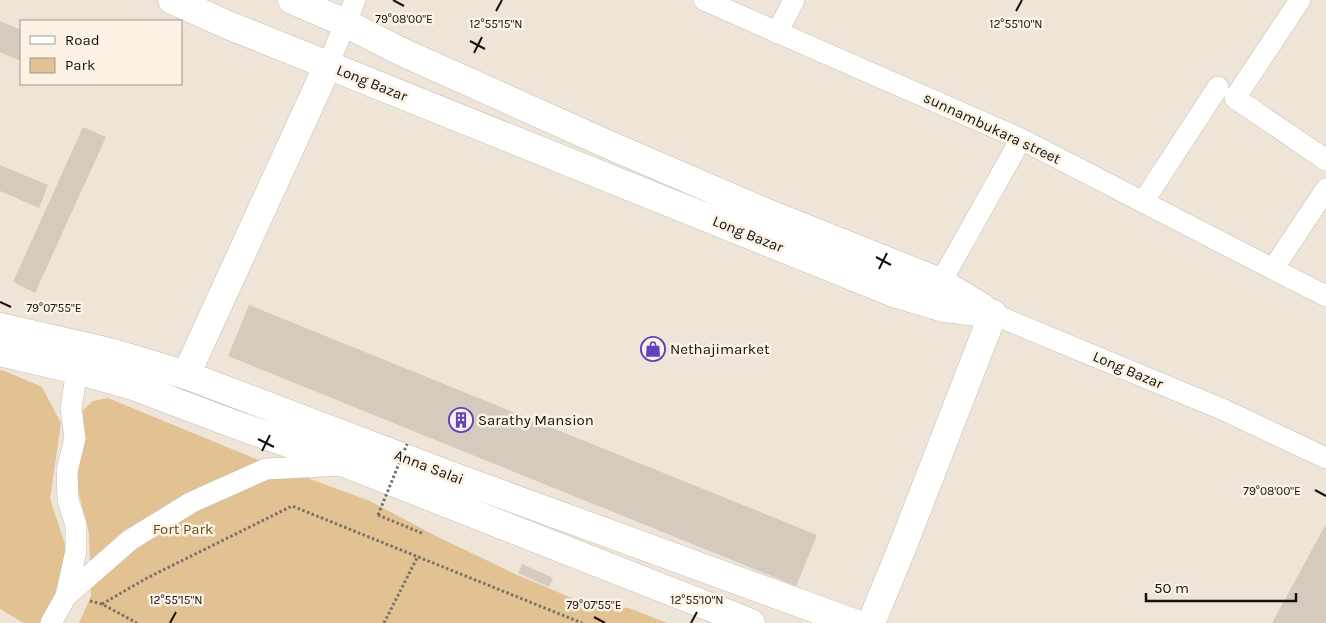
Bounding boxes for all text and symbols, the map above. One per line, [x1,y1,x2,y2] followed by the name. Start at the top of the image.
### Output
[375,12,433,26] text: 79°08'00"E
[470,17,522,31] text: 12°55'15"N
[989,17,1043,31] text: 12°55'10"N
[20,20,182,85] legend
[65,31,100,49] text: Road
[65,56,95,74] text: Park
[334,61,411,106] street label: Long Bazar
[921,88,1064,168] street label: sunnambukara street
[710,212,787,257] street label: Long Bazar
[26,301,82,315] text: 79°07'55"E
[640,336,666,362] shop icon: Nethajimarket
[670,340,770,358] place label: Nethajimarket
[1090,347,1166,393] street label: Long Bazar
[448,407,474,433] building icon: Sarathy Mansion
[478,411,594,429] place label: Sarathy Mansion
[392,446,466,488] street label: Anna Salai
[1243,484,1301,498] text: 79°08'00"E
[153,520,213,538] park label: Fort Park
[1146,570,1296,602] scale bar
[1154,579,1189,597] text: 50 m
[150,593,202,607] text: 12°55'15"N
[670,593,724,607] text: 12°55'10"N
[566,598,622,612] text: 79°07'55"E

